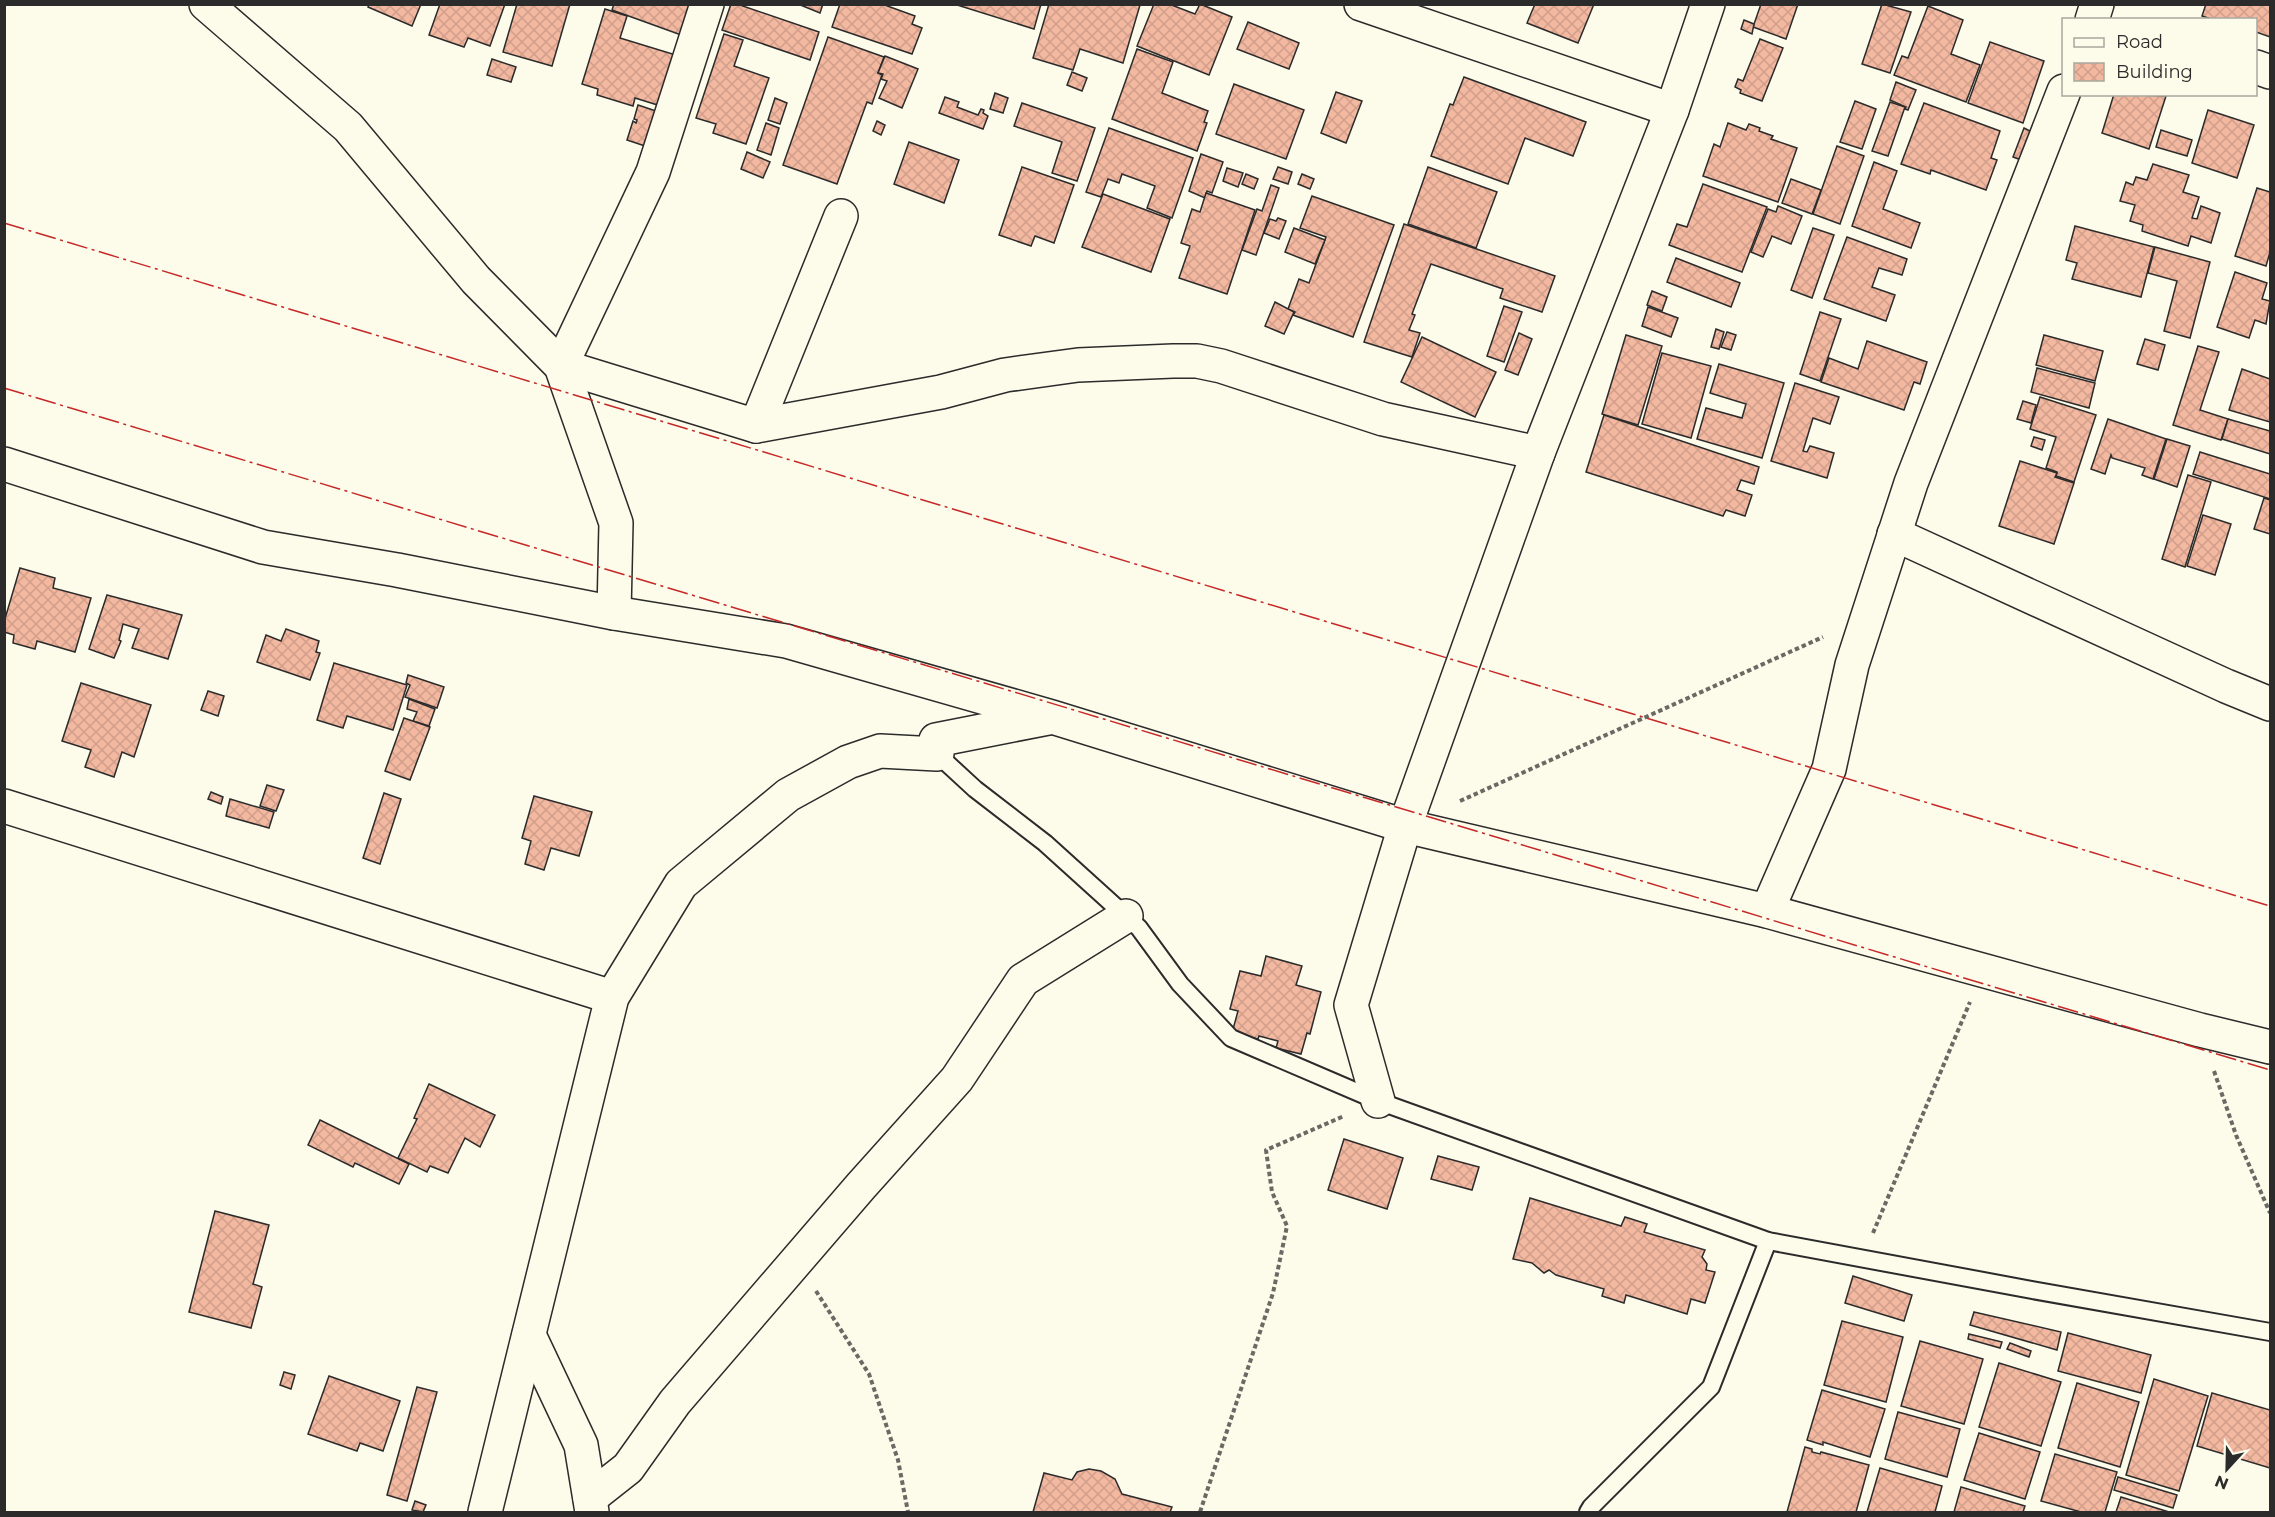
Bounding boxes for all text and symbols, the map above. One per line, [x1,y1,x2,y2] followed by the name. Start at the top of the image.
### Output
[2062,18,2257,96] legend
[2116,31,2163,53] text: Road
[2116,61,2193,83] text: Building
[2197,1439,2257,1499] north arrow
[2212,1471,2231,1494] text: N

